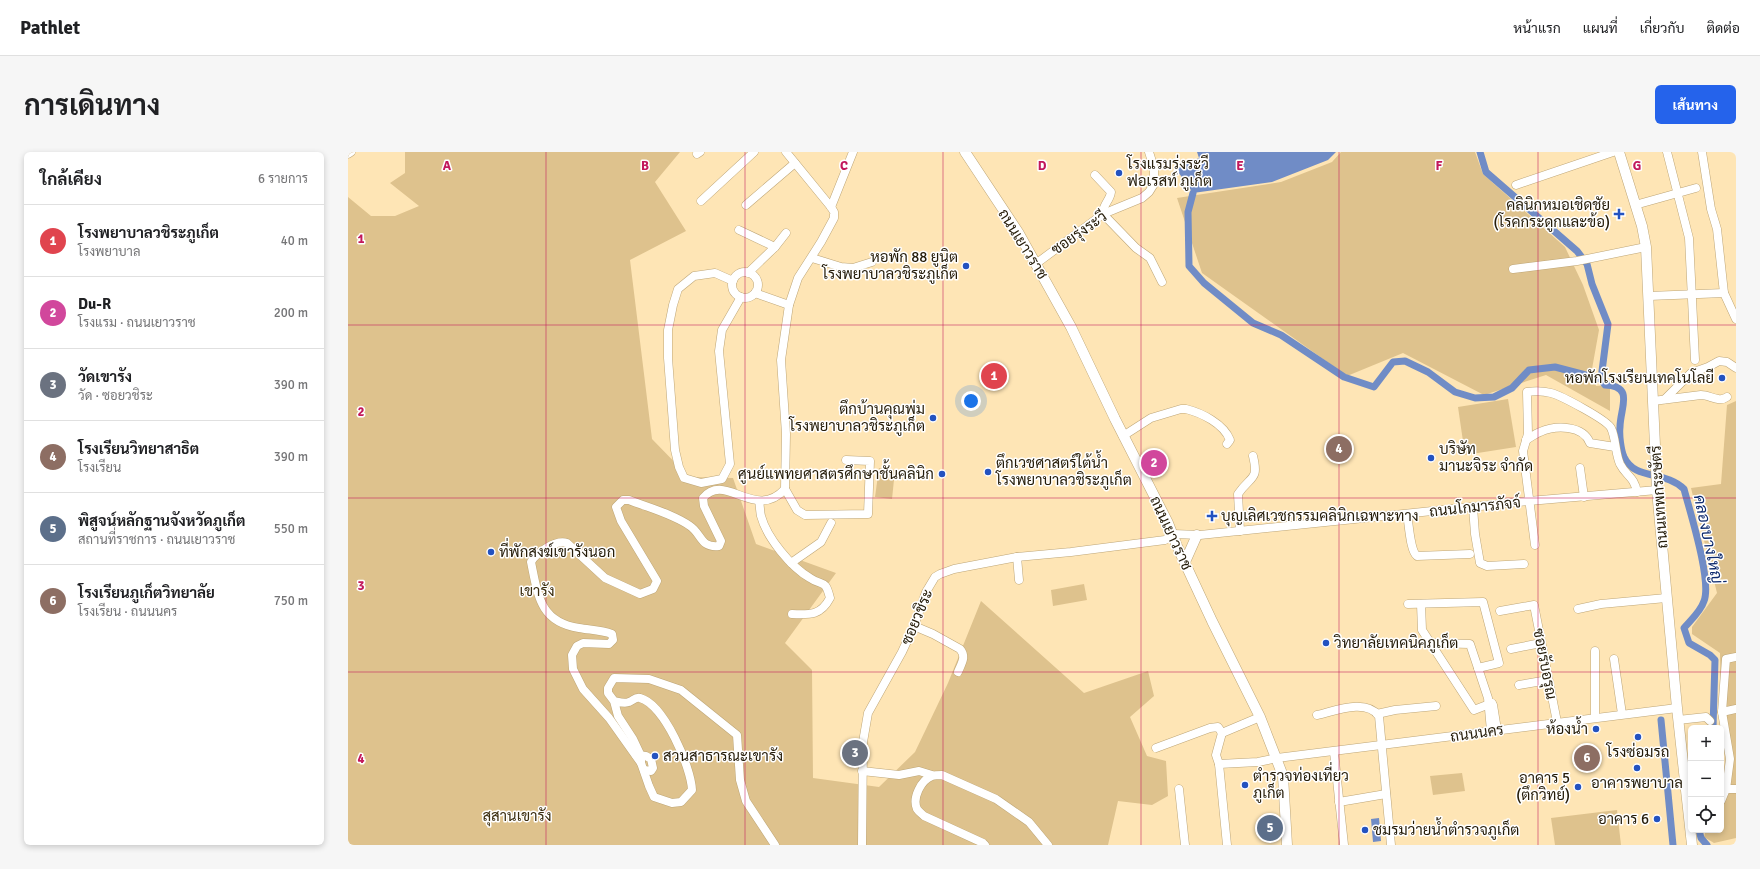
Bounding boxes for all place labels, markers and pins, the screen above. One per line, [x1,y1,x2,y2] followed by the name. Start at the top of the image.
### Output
[1126,154,1212,191] place label: โรงแรมรุ่งระวี ฟอเรสท์ ภูเก็ต
[1114,168,1124,178] marker: โรงแรมรุ่งระวี ฟอเรสท์ ภูเก็ต
[1494,196,1610,232] place label: คลินิกหมอเชิดชัย (โรคกระดูกและข้อ)
[1613,208,1625,220] marker: คลินิกหมอเชิดชัย (โรคกระดูกและข้อ)
[821,248,958,284] place label: หอพัก 88 ยูนิต โรงพยาบาลวชิระภูเก็ต
[961,261,971,271] marker: หอพัก 88 ยูนิต โรงพยาบาลวชิระภูเก็ต
[981,361,1007,391] pin: 1
[1565,368,1714,387] place label: หอพักโรงเรียนเทคโนโลยี
[1717,373,1727,383] marker: หอพักโรงเรียนเทคโนโลยี
[788,399,925,436] place label: ตึกบ้านคุณพุ่ม โรงพยาบาลวชิระภูเก็ต
[928,413,938,423] marker: ตึกบ้านคุณพุ่ม โรงพยาบาลวชิระภูเก็ต
[1326,434,1352,464] pin: 4
[1439,440,1533,475] place label: บริษัท มานะจิระ จำกัด
[1141,448,1167,478] pin: 2
[995,450,1132,490] place label: ตึกเวชศาสตร์ใต้น้ำ โรงพยาบาลวชิระภูเก็ต
[1426,453,1436,463] marker: บริษัท มานะจิระ จำกัด
[738,459,934,484] place label: ศูนย์แพทยศาสตรศึกษาชั้นคลินิก
[983,467,993,477] marker: ตึกเวชศาสตร์ใต้น้ำ โรงพยาบาลวชิระภูเก็ต
[937,469,947,479] marker: ศูนย์แพทยศาสตรศึกษาชั้นคลินิก
[1221,507,1418,527] place label: บุญเลิศเวชกรรมคลินิกเฉพาะทาง
[1206,510,1218,522] marker: บุญเลิศเวชกรรมคลินิกเฉพาะทาง
[499,537,615,561] place label: ที่พักสงฆ์เขารังนอก
[486,547,496,557] marker: ที่พักสงฆ์เขารังนอก
[1334,632,1458,653] place label: วิทยาลัยเทคนิคภูเก็ต
[1321,638,1331,648] marker: วิทยาลัยเทคนิคภูเก็ต
[1546,716,1588,738] place label: ห้องน้ำ
[1591,724,1601,734] marker: ห้องน้ำ
[1633,732,1643,742] marker: โรงซ่อมรถ
[842,738,868,768] pin: 3
[1606,742,1670,761] place label: โรงซ่อมรถ
[1574,743,1600,773] pin: 6
[663,747,783,765] place label: สวนสาธารณะเขารัง
[650,751,660,761] marker: สวนสาธารณะเขารัง
[1253,761,1349,803] place label: ตำรวจท่องเที่ยว ภูเก็ต
[1632,763,1642,773] marker: อาคารพยาบาล
[1516,769,1570,804] place label: อาคาร 5 (ตึกวิทย์)
[1591,774,1683,792] place label: อาคารพยาบาล
[1240,780,1250,790] marker: ตำรวจท่องเที่ยว ภูเก็ต
[1573,782,1583,792] marker: อาคาร 5 (ตึกวิทย์)
[1598,810,1649,828] place label: อาคาร 6
[1257,813,1283,843] pin: 5
[1652,814,1662,824] marker: อาคาร 6
[1373,817,1519,840] place label: ชมรมว่ายน้ำตำรวจภูเก็ต
[1360,825,1370,835] marker: ชมรมว่ายน้ำตำรวจภูเก็ต

